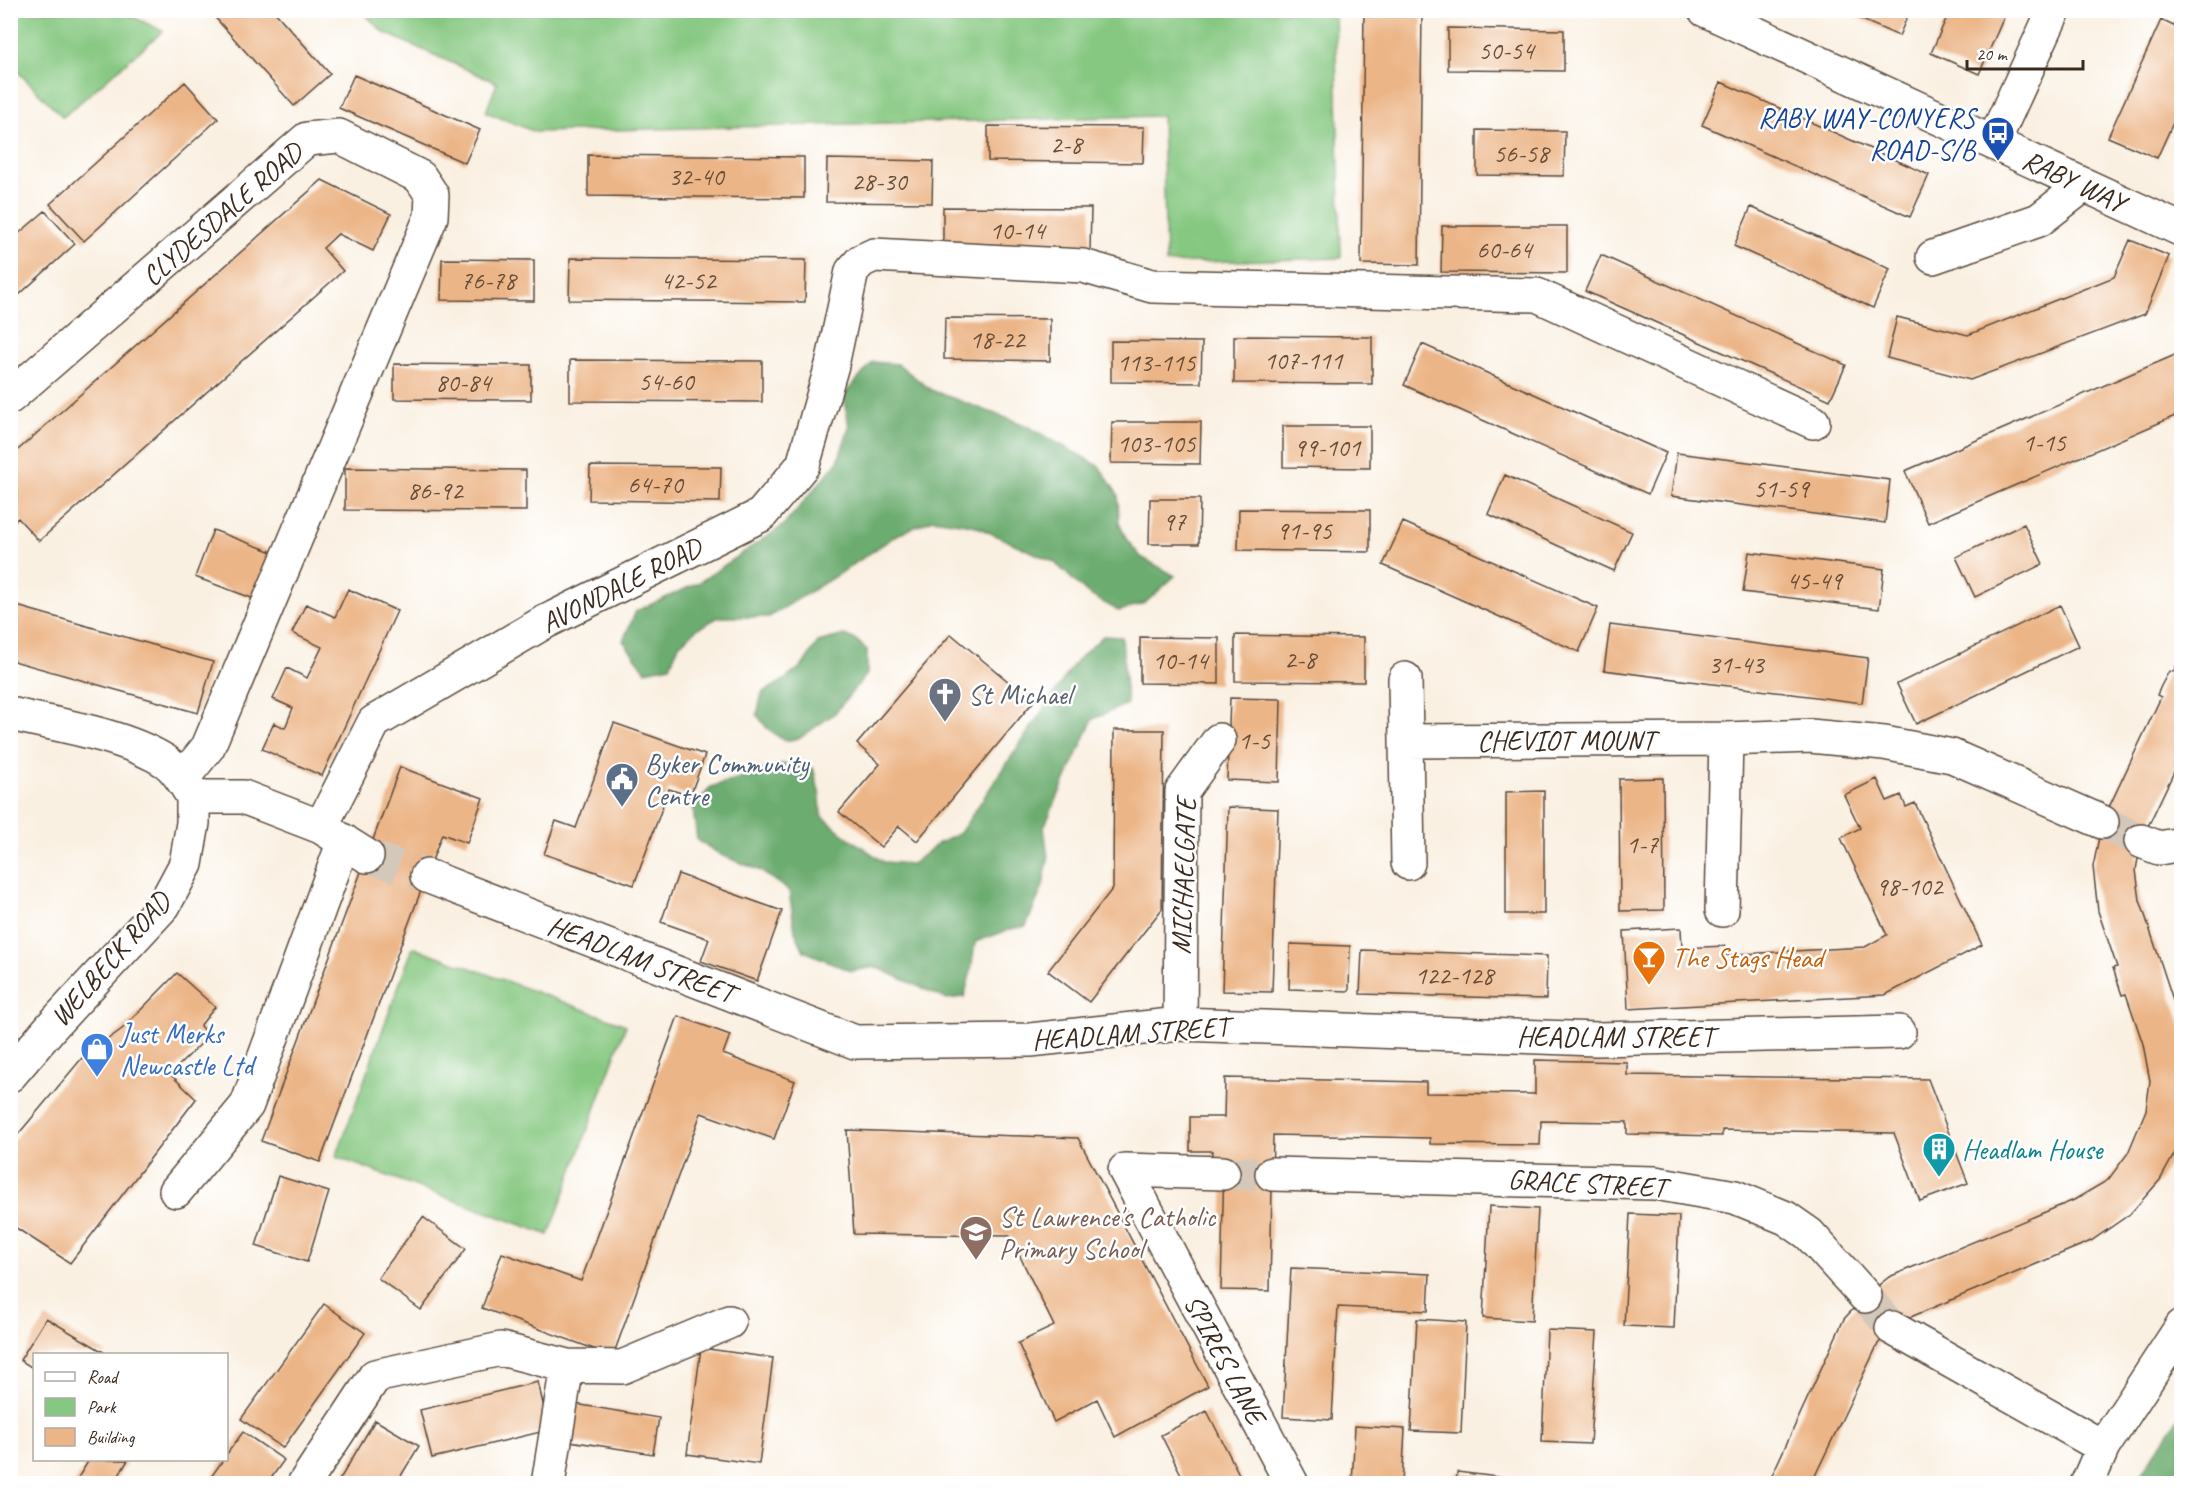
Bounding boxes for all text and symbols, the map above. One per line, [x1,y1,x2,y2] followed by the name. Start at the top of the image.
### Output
[1967,33,2082,71] scale bar
[1478,34,1536,67] house number: 50-54
[1976,43,2009,65] text: 20 m
[1758,100,1978,167] place label: RABY WAY-CONYERS ROAD-S/B
[1980,115,2016,162] bus stop icon: RABY WAY-CONYERS ROAD-S/B
[1050,128,1084,161] house number: 2-8
[134,133,312,293] street label: CLYDESDALE ROAD
[1493,137,1551,170] house number: 56-58
[2017,142,2134,222] street label: RABY WAY
[668,160,726,193] house number: 32-40
[851,165,909,198] house number: 28-30
[989,214,1047,247] house number: 10-14
[1476,233,1534,266] house number: 60-64
[460,264,518,297] house number: 76-78
[660,264,718,297] house number: 42-52
[969,323,1027,356] house number: 18-22
[1264,344,1344,377] house number: 107-111
[1117,346,1197,379] house number: 113-115
[638,365,696,398] house number: 54-60
[435,366,493,399] house number: 80-84
[2022,426,2067,459] house number: 1-15
[1117,427,1197,460] house number: 103-105
[1294,431,1362,464] house number: 99-101
[627,468,685,501] house number: 64-70
[1753,472,1811,505] house number: 51-59
[407,474,465,507] house number: 86-92
[1162,505,1187,538] house number: 97
[1276,514,1333,547] house number: 91-95
[535,528,709,640] street label: AVONDALE ROAD
[1786,564,1844,597] house number: 45-49
[1284,643,1318,676] house number: 2-8
[1152,644,1210,677] house number: 10-14
[1708,648,1766,681] house number: 31-43
[927,676,963,723] church icon: St Michael
[968,677,1076,712] place label: St Michael
[1477,723,1661,758] street label: CHEVIOT MOUNT
[1238,724,1271,757] house number: 1-5
[645,746,811,813] place label: Byker Community Centre
[604,761,640,808] public building icon: Byker Community Centre
[1163,794,1203,955] street label: MICHAELGATE
[1626,828,1659,861] house number: 1-7
[1876,870,1945,903] house number: 98-102
[42,883,180,1033] street label: WELBECK ROAD
[543,907,746,1013] street label: HEADLAM STREET
[1631,939,1667,986] bar icon: The Stags Head
[1672,940,1827,975] place label: The Stags Head
[1415,959,1496,992] house number: 122-128
[1031,1008,1236,1057] street label: HEADLAM STREET
[118,1016,257,1083] place label: Just Merks Newcastle Ltd
[1517,1019,1720,1054] street label: HEADLAM STREET
[79,1031,115,1078] shop icon: Just Merks Newcastle Ltd
[1921,1131,1957,1178] building icon: Headlam House
[1962,1132,2104,1167] place label: Headlam House
[1507,1161,1673,1205] street label: GRACE STREET
[999,1199,1216,1266] place label: St Lawrence's Catholic Primary School
[958,1214,994,1261] school or university icon: St Lawrence's Catholic Primary School
[1176,1289,1275,1432] street label: SPIRES LANE
[33,1353,228,1461] legend
[87,1366,120,1388] text: Road
[87,1396,117,1418] text: Park
[87,1426,136,1448] text: Building

